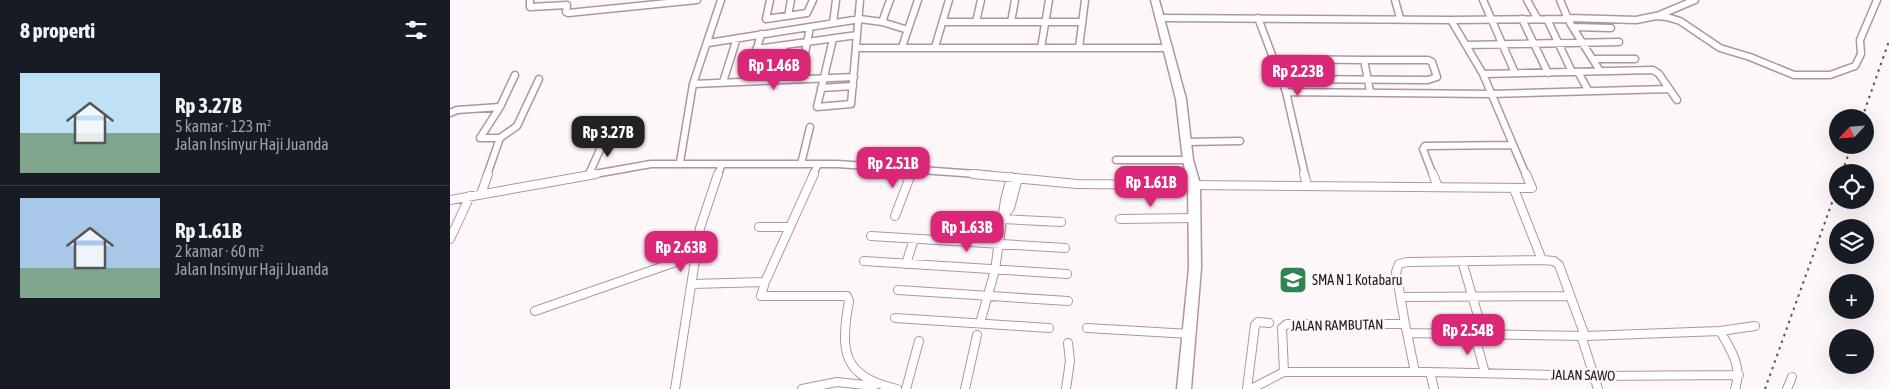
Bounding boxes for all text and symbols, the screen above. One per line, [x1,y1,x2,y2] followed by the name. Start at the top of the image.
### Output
[402,16,430,44] icon: filters
[20,18,95,42] text: 8 properti
[722,48,826,91] pin: Rp 1.46B
[1246,54,1350,97] pin: Rp 2.23B
[749,56,799,74] text: Rp 1.46B
[1273,62,1323,80] text: Rp 2.23B
[60,93,120,153] icon: home
[175,93,242,117] text: Rp 3.27B
[1829,109,1874,154] north arrow
[1829,109,1874,374] map controls
[556,116,660,158] pin: Rp 3.27B
[175,117,271,135] text: 5 kamar · 123 m²
[583,123,633,141] text: Rp 3.27B
[175,135,329,153] text: Jalan Insinyur Haji Juanda
[841,146,945,189] pin: Rp 2.51B
[868,154,918,172] text: Rp 2.51B
[1829,164,1874,209] button: locate
[1099,166,1203,208] pin: Rp 1.61B
[1126,173,1176,191] text: Rp 1.61B
[915,210,1019,253] pin: Rp 1.63B
[60,218,120,278] icon: home
[175,218,242,242] text: Rp 1.61B
[942,218,992,236] text: Rp 1.63B
[1829,219,1874,264] button: layers
[629,230,733,273] pin: Rp 2.63B
[656,238,706,256] text: Rp 2.63B
[175,242,264,260] text: 2 kamar · 60 m²
[175,260,329,278] text: Jalan Insinyur Haji Juanda
[1278,265,1308,295] school or university icon: SMA N 1 Kotabaru
[1312,272,1402,288] place label: SMA N 1 Kotabaru
[1829,274,1874,319] button: +
[1416,314,1520,356] pin: Rp 2.54B
[1291,316,1383,334] street label: JALAN RAMBUTAN
[1443,321,1493,339] text: Rp 2.54B
[1829,329,1874,374] button: −
[1551,366,1615,384] street label: JALAN SAWO

